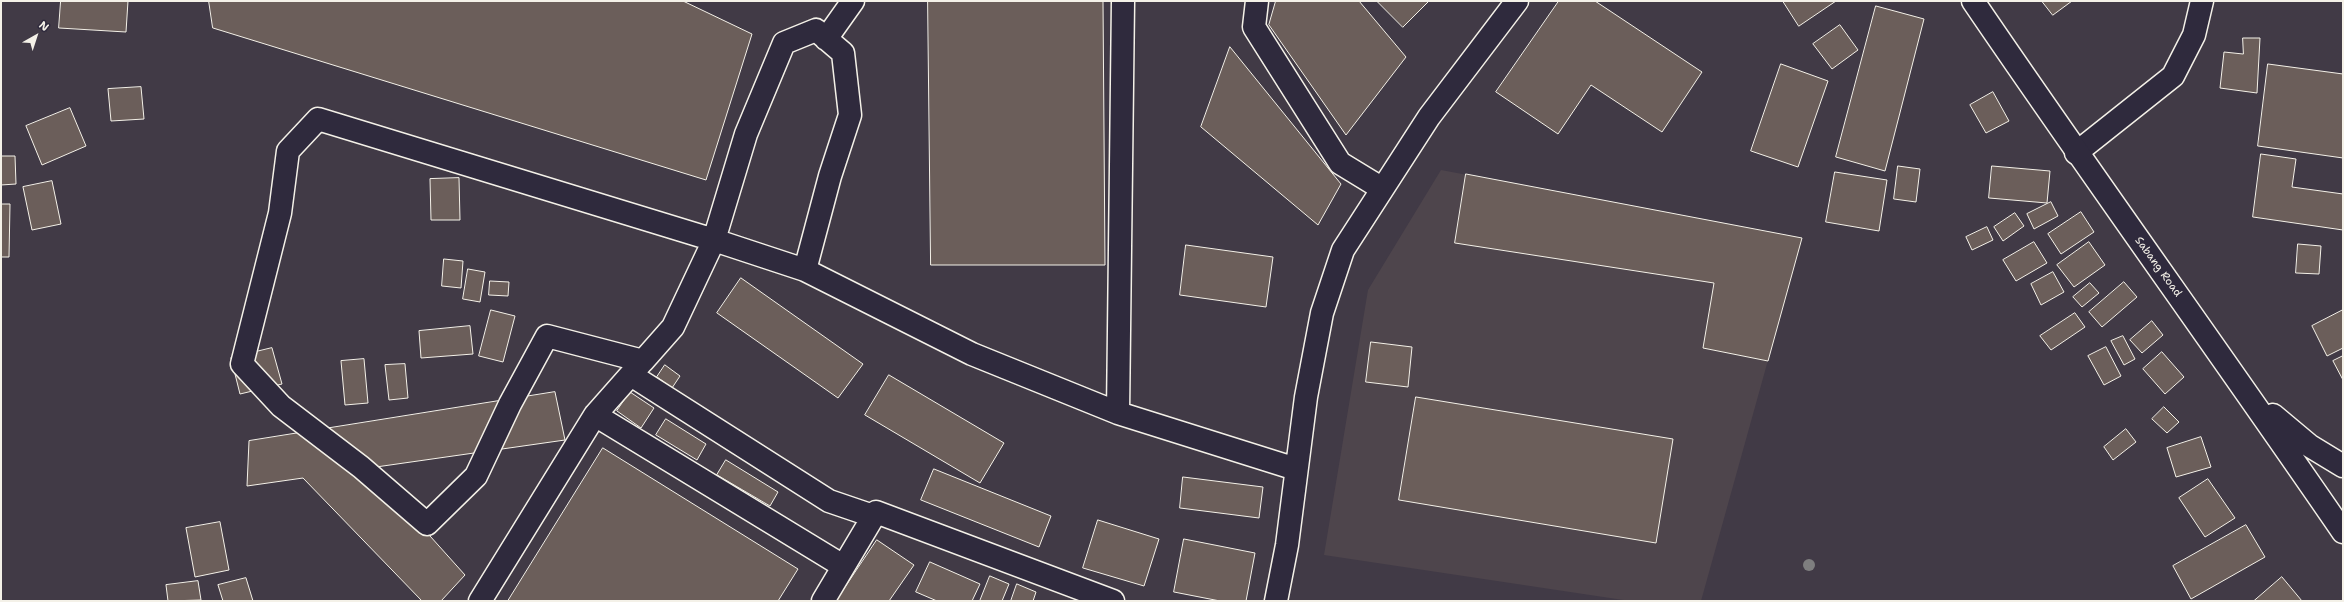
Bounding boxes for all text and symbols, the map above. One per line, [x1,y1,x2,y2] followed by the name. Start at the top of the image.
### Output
[16,16,56,56] north arrow
[36,18,52,35] text: N
[2132,234,2184,300] street label: Sabang Road

